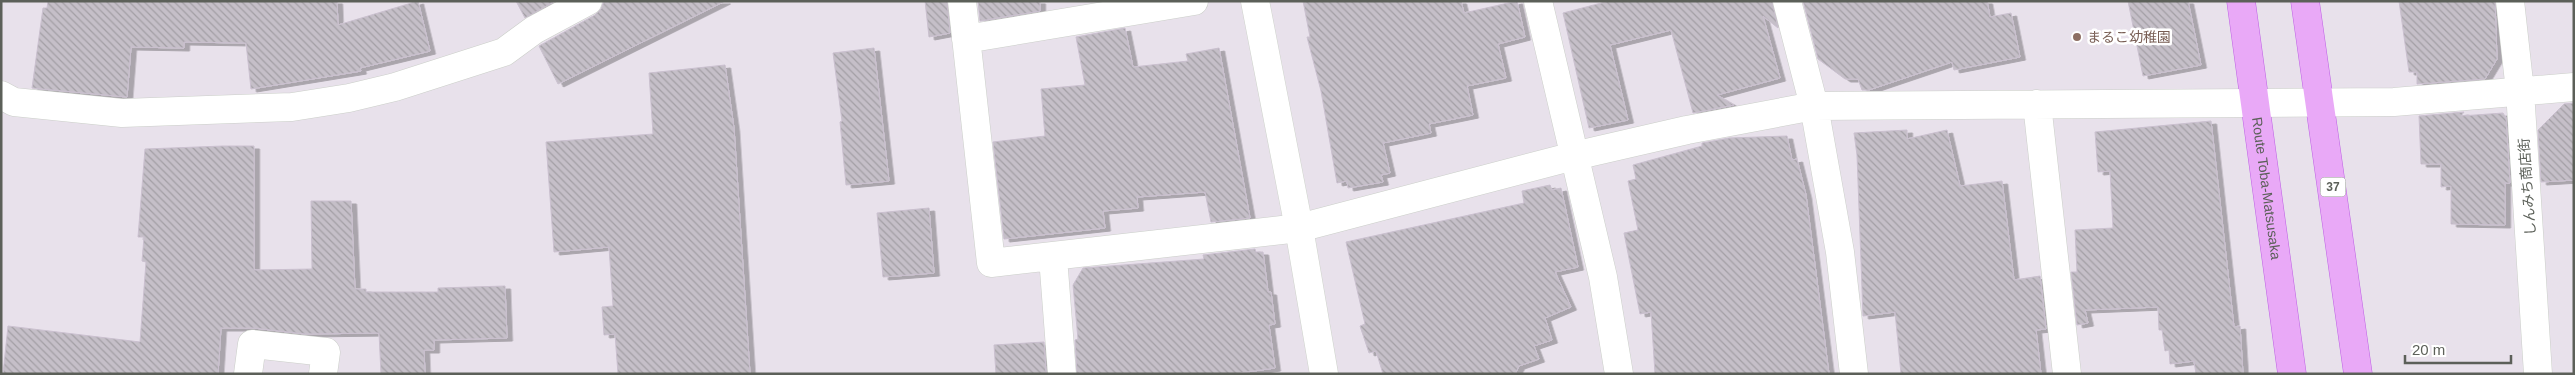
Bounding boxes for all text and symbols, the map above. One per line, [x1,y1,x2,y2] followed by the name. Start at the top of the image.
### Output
[2087,29,2171,45] place label: まるこ幼稚園
[2071,31,2083,43] marker: まるこ幼稚園
[2249,116,2284,261] street label: Route Toba-Matsusaka
[2516,138,2538,236] street label: しんみち商店街
[2320,178,2346,196] road number: 37
[2405,332,2511,364] scale bar
[2412,341,2445,358] text: 20 m

